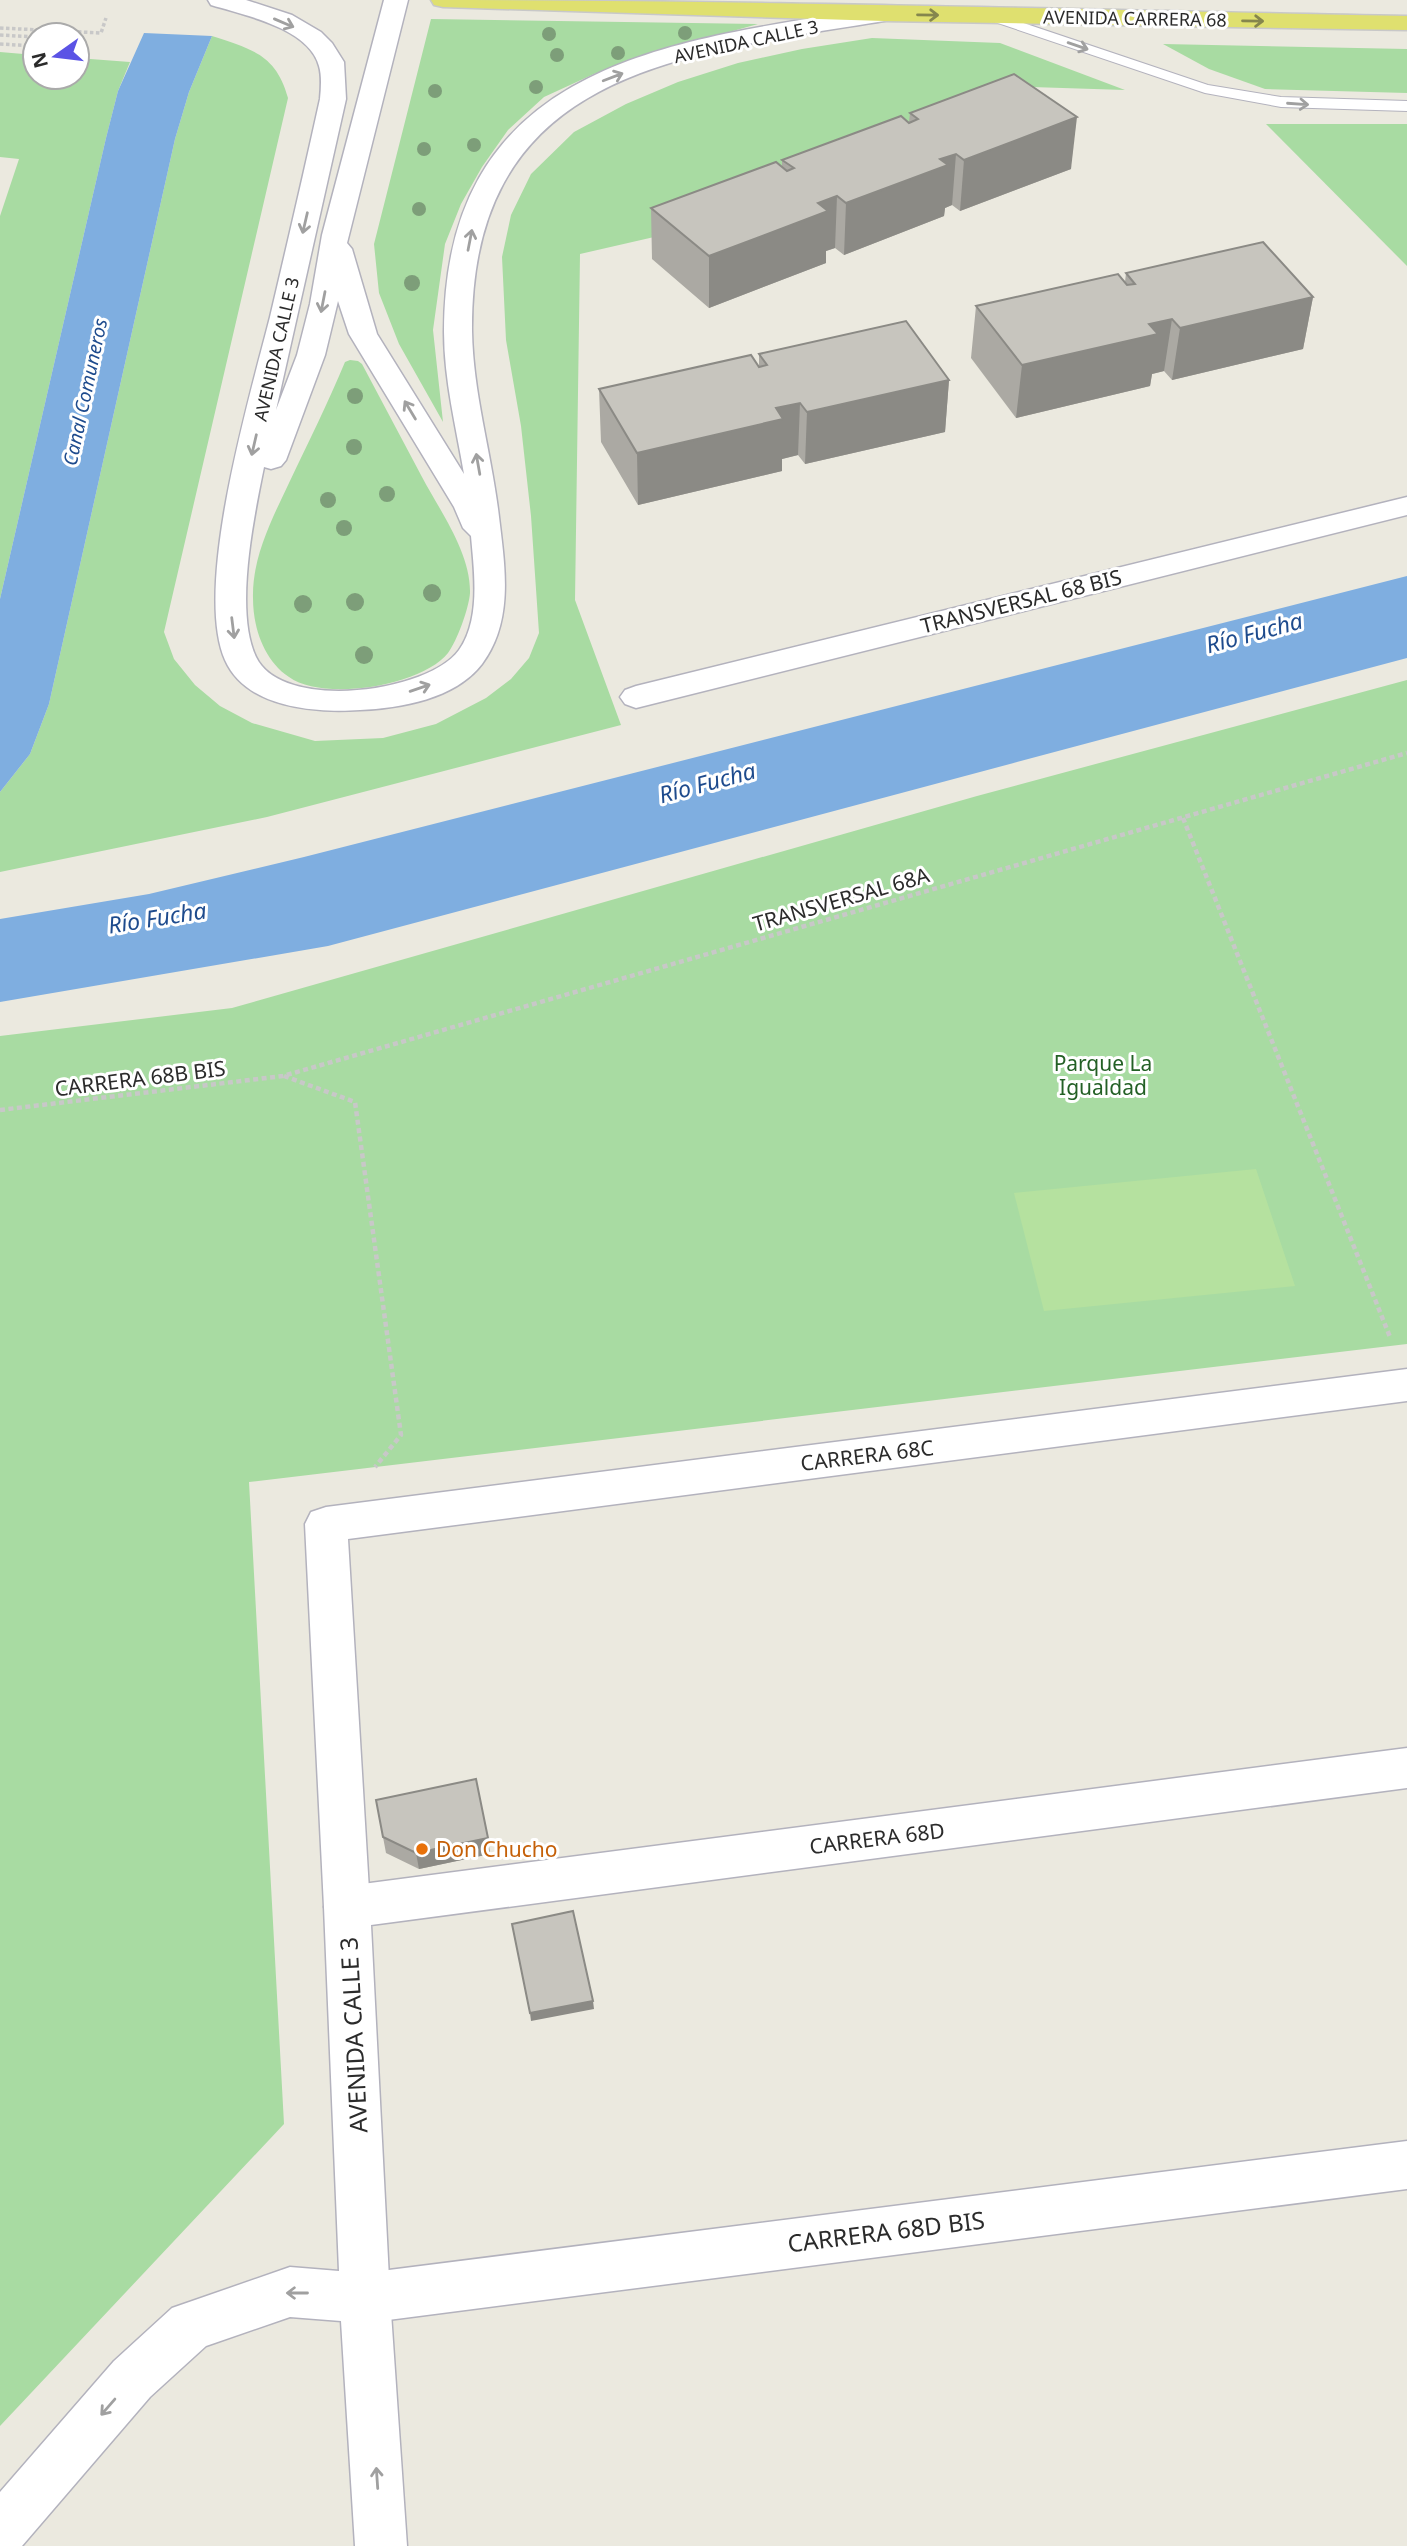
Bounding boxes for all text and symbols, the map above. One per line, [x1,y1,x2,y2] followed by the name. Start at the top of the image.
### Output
[1043,4,1227,32] street label: AVENIDA CARRERA 68
[916,8,939,21] one-way arrow
[672,14,820,68] street label: AVENIDA CALLE 3
[1241,14,1264,27] one-way arrow
[273,18,295,31] one-way arrow
[21,21,91,91] north arrow
[1067,41,1089,53] one-way arrow
[25,49,54,71] text: N
[602,69,624,82] one-way arrow
[1286,98,1308,111] one-way arrow
[298,211,311,234] one-way arrow
[463,229,477,252] one-way arrow
[248,275,304,423] street label: AVENIDA CALLE 3
[316,290,330,313] one-way arrow
[57,316,113,468] water label: Canal Comuneros
[403,401,417,421] one-way arrow
[247,433,260,456] one-way arrow
[471,453,485,476] one-way arrow
[918,562,1124,640] street label: TRANSVERSAL 68 BIS
[1202,604,1306,660] water label: Río Fucha
[226,616,239,639] one-way arrow
[409,681,431,693] one-way arrow
[655,754,759,810] water label: Río Fucha
[750,860,933,938] street label: TRANSVERSAL 68A
[106,893,208,941] water label: Río Fucha
[1054,1049,1152,1101] park label: Parque La Igualdad
[53,1054,227,1102] street label: CARRERA 68B BIS
[799,1433,935,1477] street label: CARRERA 68C
[808,1816,946,1860] street label: CARRERA 68D
[436,1835,557,1863] place label: Don Chucho
[414,1841,430,1857] marker: Don Chucho
[331,1936,375,2134] street label: AVENIDA CALLE 3
[786,2203,986,2259] street label: CARRERA 68D BIS
[286,2287,309,2300] one-way arrow
[100,2397,116,2415] one-way arrow
[370,2467,383,2490] one-way arrow

